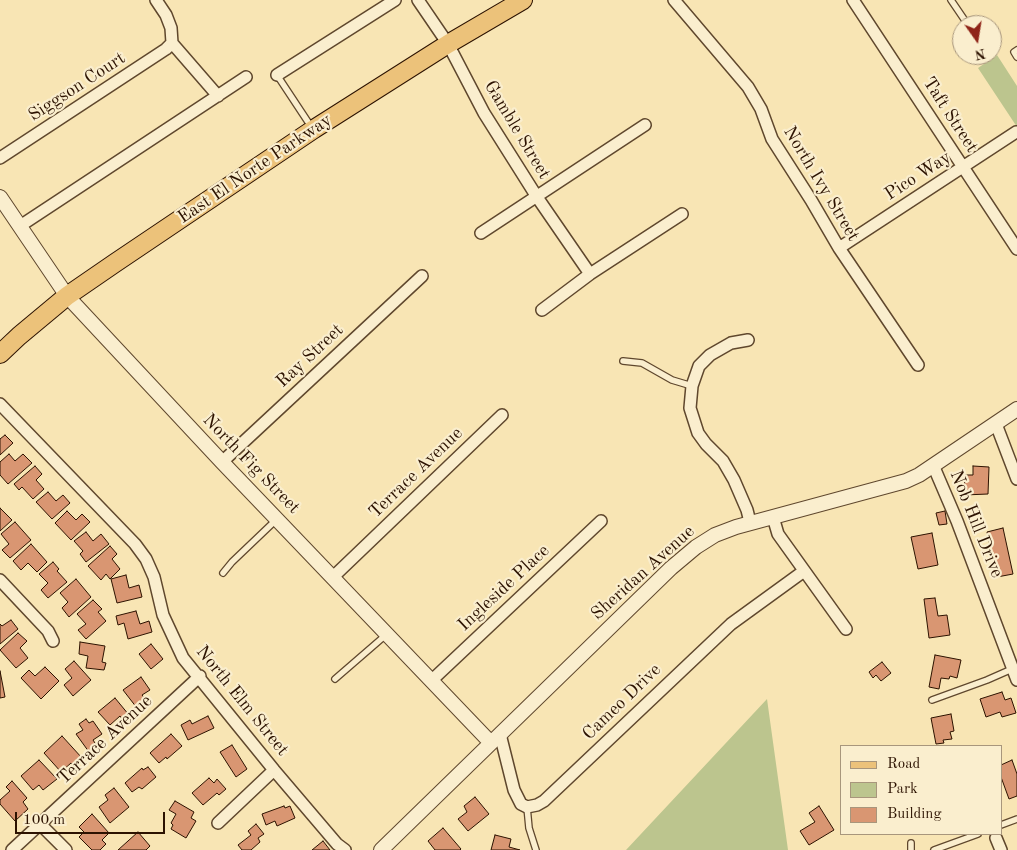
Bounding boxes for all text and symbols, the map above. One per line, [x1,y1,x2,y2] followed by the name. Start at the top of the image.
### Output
[952,15,1002,65] north arrow
[973,46,987,62] text: N
[24,48,130,126] street label: Siggson Court
[918,73,982,157] street label: Taft Street
[479,77,555,183] street label: Gamble Street
[174,109,336,229] street label: East El Norte Parkway
[778,123,864,245] street label: North Ivy Street
[881,147,955,205] street label: Pico Way
[272,320,348,392] street label: Ray Street
[198,409,304,519] street label: North Fig Street
[365,423,467,523] street label: Terrace Avenue
[945,467,1007,581] street label: Nob Hill Drive
[587,521,699,625] street label: Sheridan Avenue
[454,540,554,636] street label: Ingleside Place
[191,642,293,760] street label: North Elm Street
[578,659,666,745] street label: Cameo Drive
[53,691,157,789] street label: Terrace Avenue
[840,745,1002,835] legend
[887,757,920,772] text: Road
[887,782,918,797] text: Park
[18,802,168,834] scale bar
[887,807,942,822] text: Building
[23,813,65,828] text: 100 m

